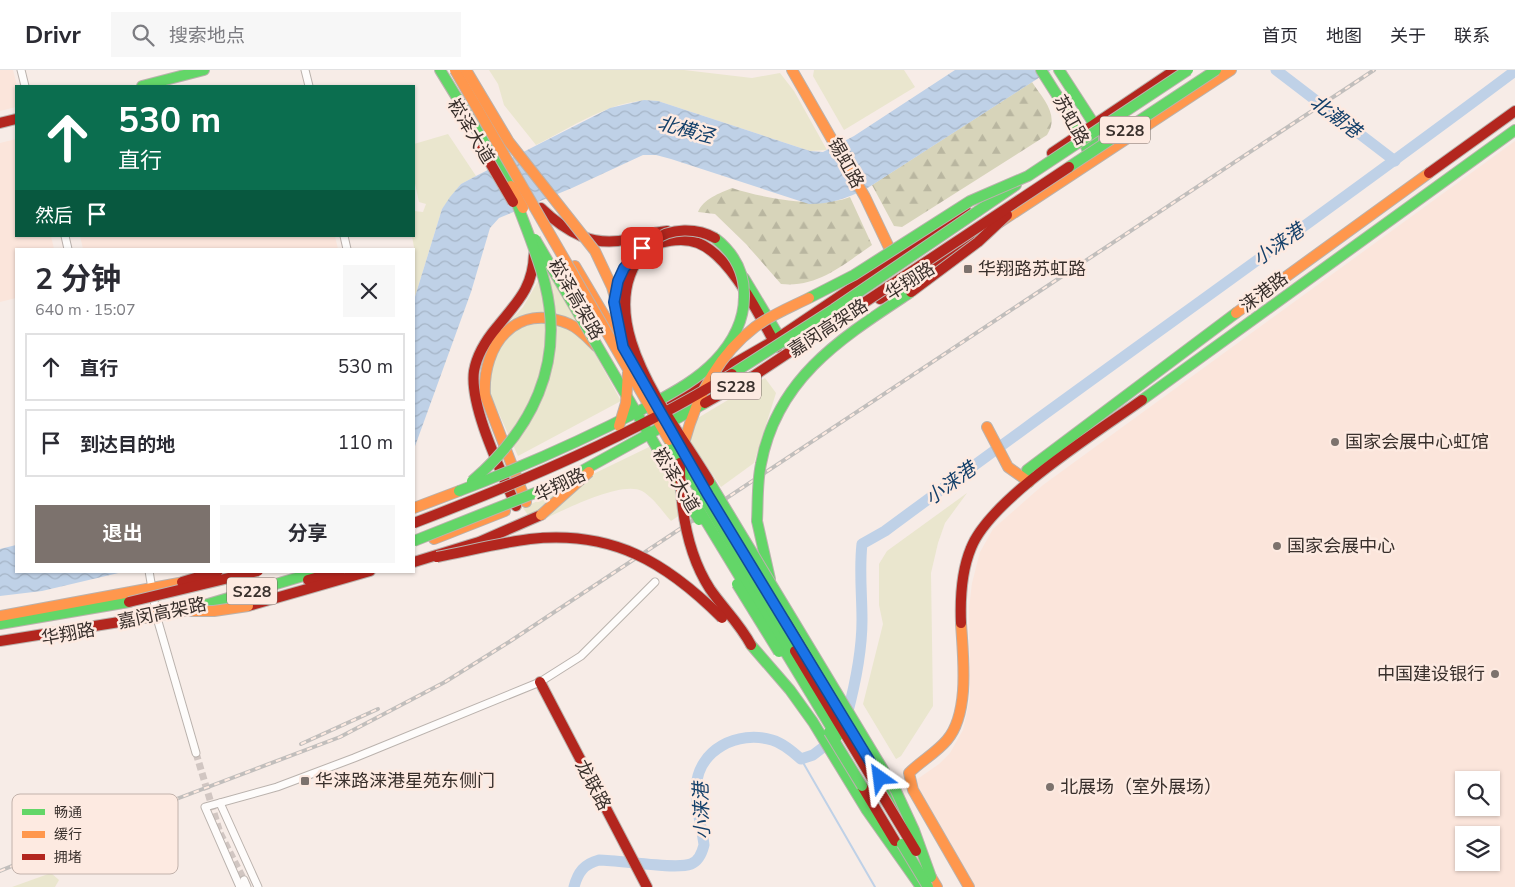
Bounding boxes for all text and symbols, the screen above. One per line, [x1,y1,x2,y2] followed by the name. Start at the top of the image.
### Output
[111,12,461,57] search box
[25,19,81,51] text: Drivr
[129,21,157,49] icon: search
[169,23,245,49] text: 搜索地点
[1262,24,1298,48] text: 首页
[1326,24,1362,48] text: 地图
[1390,24,1426,48] text: 关于
[1454,24,1490,48] text: 联系
[1305,89,1368,146] water label: 北潮港
[1047,91,1095,149] street label: 苏虹路
[442,94,500,168] street label: 崧泽大道
[118,97,221,144] text: 530 m
[35,105,100,170] icon: ahead
[655,110,719,150] water label: 北横泾
[1100,116,1150,144] road number: S228
[822,134,870,192] street label: 锡虹路
[118,146,162,176] text: 直行
[83,200,111,228] icon: arrive
[35,203,73,229] text: 然后
[1248,216,1312,272] water label: 小涞港
[621,227,663,269] pin
[628,234,656,262] icon: arrive
[543,254,609,344] street label: 崧泽高架路
[881,257,939,305] street label: 华翔路
[978,257,1086,281] place label: 华翔路苏虹路
[35,259,121,300] text: 2 分钟
[962,263,974,275] marker: 华翔路苏虹路
[343,265,395,317] button: close
[1235,266,1293,318] street label: 涞港路
[784,293,872,363] street label: 嘉闵高架路
[35,299,136,321] text: 640 m · 15:07
[37,353,65,381] icon: ahead
[338,354,393,380] text: 530 m
[80,356,118,382] text: 直行
[711,372,761,400] road number: S228
[37,429,65,457] icon: arrive
[338,430,393,456] text: 110 m
[1345,430,1489,454] place label: 国家会展中心虹馆
[80,432,175,458] text: 到达目的地
[1329,436,1341,448] marker: 国家会展中心虹馆
[647,443,705,517] street label: 崧泽大道
[920,455,984,511] water label: 小涞港
[530,462,590,508] street label: 华翔路
[35,505,210,563] button: 退出
[220,505,395,563] button: 分享
[1287,534,1395,558] place label: 国家会展中心
[1271,540,1283,552] marker: 国家会展中心
[227,578,277,604] road number: S228
[115,592,209,634] street label: 嘉闵高架路
[39,617,97,651] street label: 华翔路
[1377,662,1485,686] place label: 中国建设银行
[1489,668,1501,680] marker: 中国建设银行
[853,751,905,803] position arrow
[570,756,616,814] street label: 龙联路
[315,769,495,793] place label: 华涞路涞港星苑东侧门
[1455,771,1500,871] map controls
[1455,771,1500,816] button: search
[299,775,311,787] marker: 华涞路涞港星苑东侧门
[1060,775,1222,799] place label: 北展场（室外展场）
[688,779,716,840] water label: 小涞港
[1044,781,1056,793] marker: 北展场（室外展场）
[12,794,178,874] legend
[54,803,82,822] text: 畅通
[54,825,82,844] text: 缓行
[1455,826,1500,871] button: layers
[54,848,82,867] text: 拥堵

